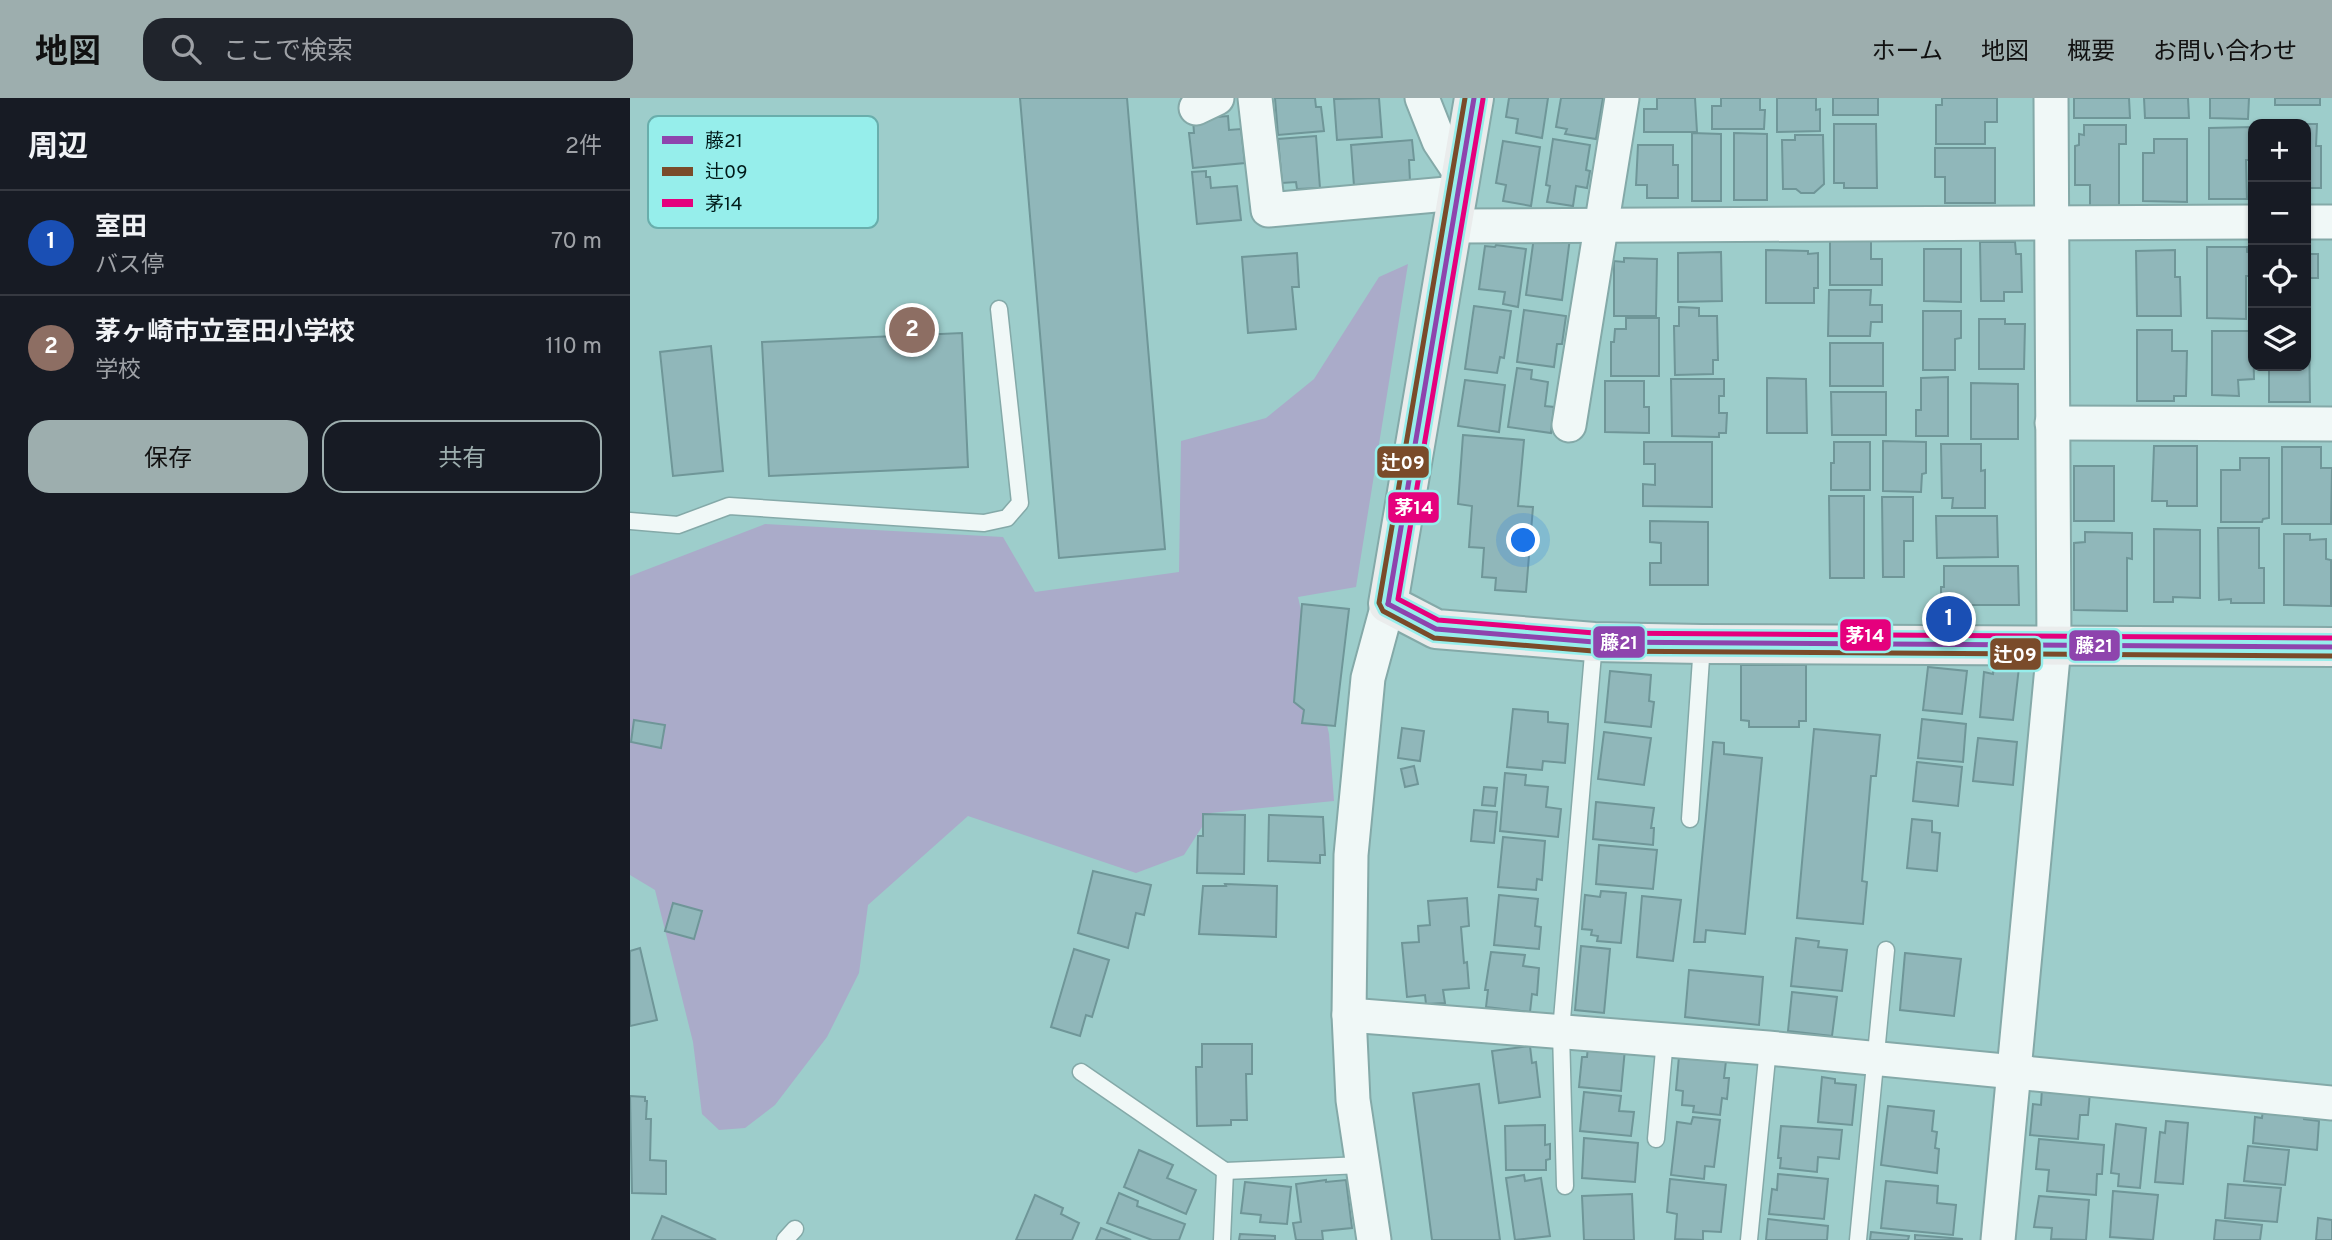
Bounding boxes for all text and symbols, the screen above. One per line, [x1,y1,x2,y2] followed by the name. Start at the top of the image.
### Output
[143,18,633,81] search box
[167,30,205,68] icon: search
[35,33,101,75] text: 地図
[223,36,353,69] text: ここで検索
[1872,38,1943,68] text: ホーム
[1981,38,2029,68] text: 地図
[2067,38,2115,68] text: 概要
[2153,38,2297,68] text: お問い合わせ
[648,116,878,228] legend
[2248,119,2311,371] map controls
[2248,119,2311,182] button: +
[28,130,88,167] text: 周辺
[705,130,743,154] text: 藤21
[565,133,602,162] text: 2件
[705,161,748,185] text: 辻09
[2248,182,2311,245] button: −
[705,193,743,217] text: 茅14
[95,212,147,245] text: 室田
[46,228,56,257] text: 1
[551,228,602,257] text: 70 m
[2248,245,2311,308] button: locate
[95,252,164,281] text: バス停
[889,304,935,356] pin: 2
[2248,308,2311,371] button: layers
[95,317,355,350] text: 茅ヶ崎市立室田小学校
[44,333,58,362] text: 2
[545,333,602,362] text: 110 m
[95,357,141,386] text: 学校
[28,420,308,493] button: 保存
[322,420,602,493] button: 共有
[1376,445,1430,479] line badge: 辻09
[1381,452,1425,476] text: 辻09
[1387,491,1440,524] line badge: 茅14
[1395,497,1433,521] text: 茅14
[1506,523,1540,557] your location
[1926,593,1972,645] pin: 1
[1839,618,1892,652] line badge: 茅14
[1592,625,1646,659] line badge: 藤21
[1846,625,1884,649] text: 茅14
[2068,629,2121,662] line badge: 藤21
[1600,632,1638,656] text: 藤21
[2075,635,2113,659] text: 藤21
[1989,637,2042,671] line badge: 辻09
[1993,644,2037,668] text: 辻09

